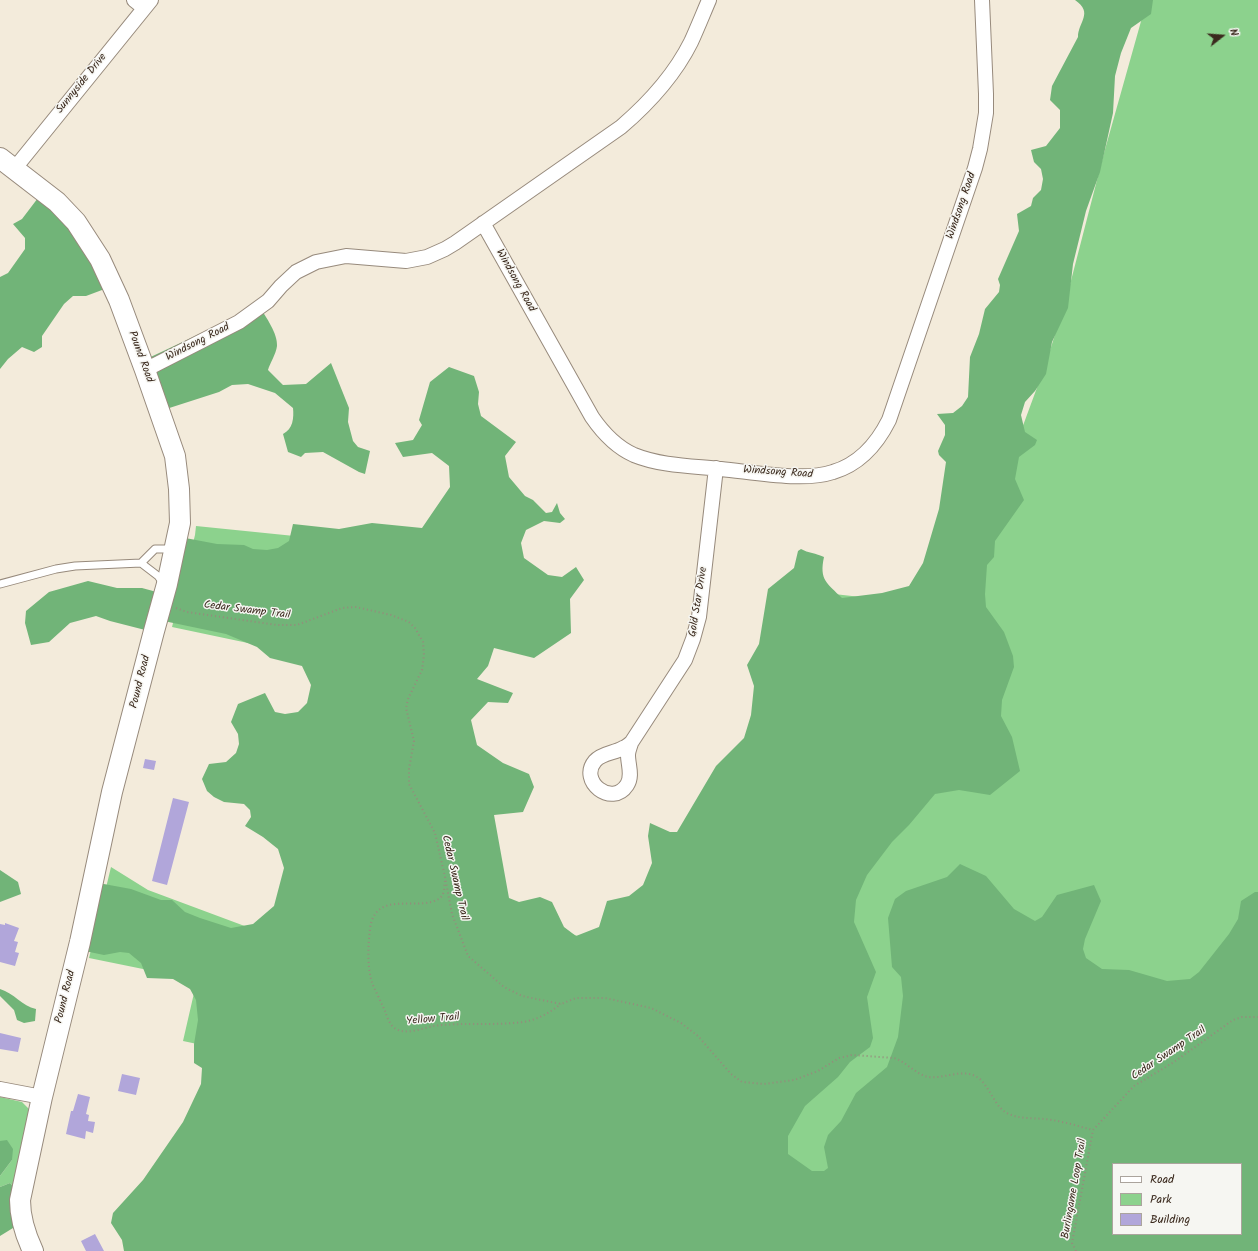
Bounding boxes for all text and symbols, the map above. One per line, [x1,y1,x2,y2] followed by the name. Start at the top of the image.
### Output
[1202,16,1242,56] north arrow
[1224,27,1243,38] text: N
[54,51,110,117] street label: Sunnyside Drive
[944,171,980,241] street label: Windsong Road
[492,247,538,315] street label: Windsong Road
[164,321,232,365] street label: Windsong Road
[125,329,155,385] street label: Pound Road
[743,464,813,482] street label: Windsong Road
[687,566,711,638] street label: Gold Star Drive
[203,599,291,623] street label: Cedar Swamp Trail
[128,654,154,710] street label: Pound Road
[438,834,470,922] street label: Cedar Swamp Trail
[53,969,79,1025] street label: Pound Road
[406,1011,460,1029] street label: Yellow Trail
[1129,1024,1209,1084] street label: Cedar Swamp Trail
[1060,1138,1090,1240] street label: Burlingame Loop Trail
[1112,1163,1242,1235] legend
[1150,1170,1174,1189] text: Road
[1150,1190,1172,1209] text: Park
[1150,1210,1190,1229] text: Building

